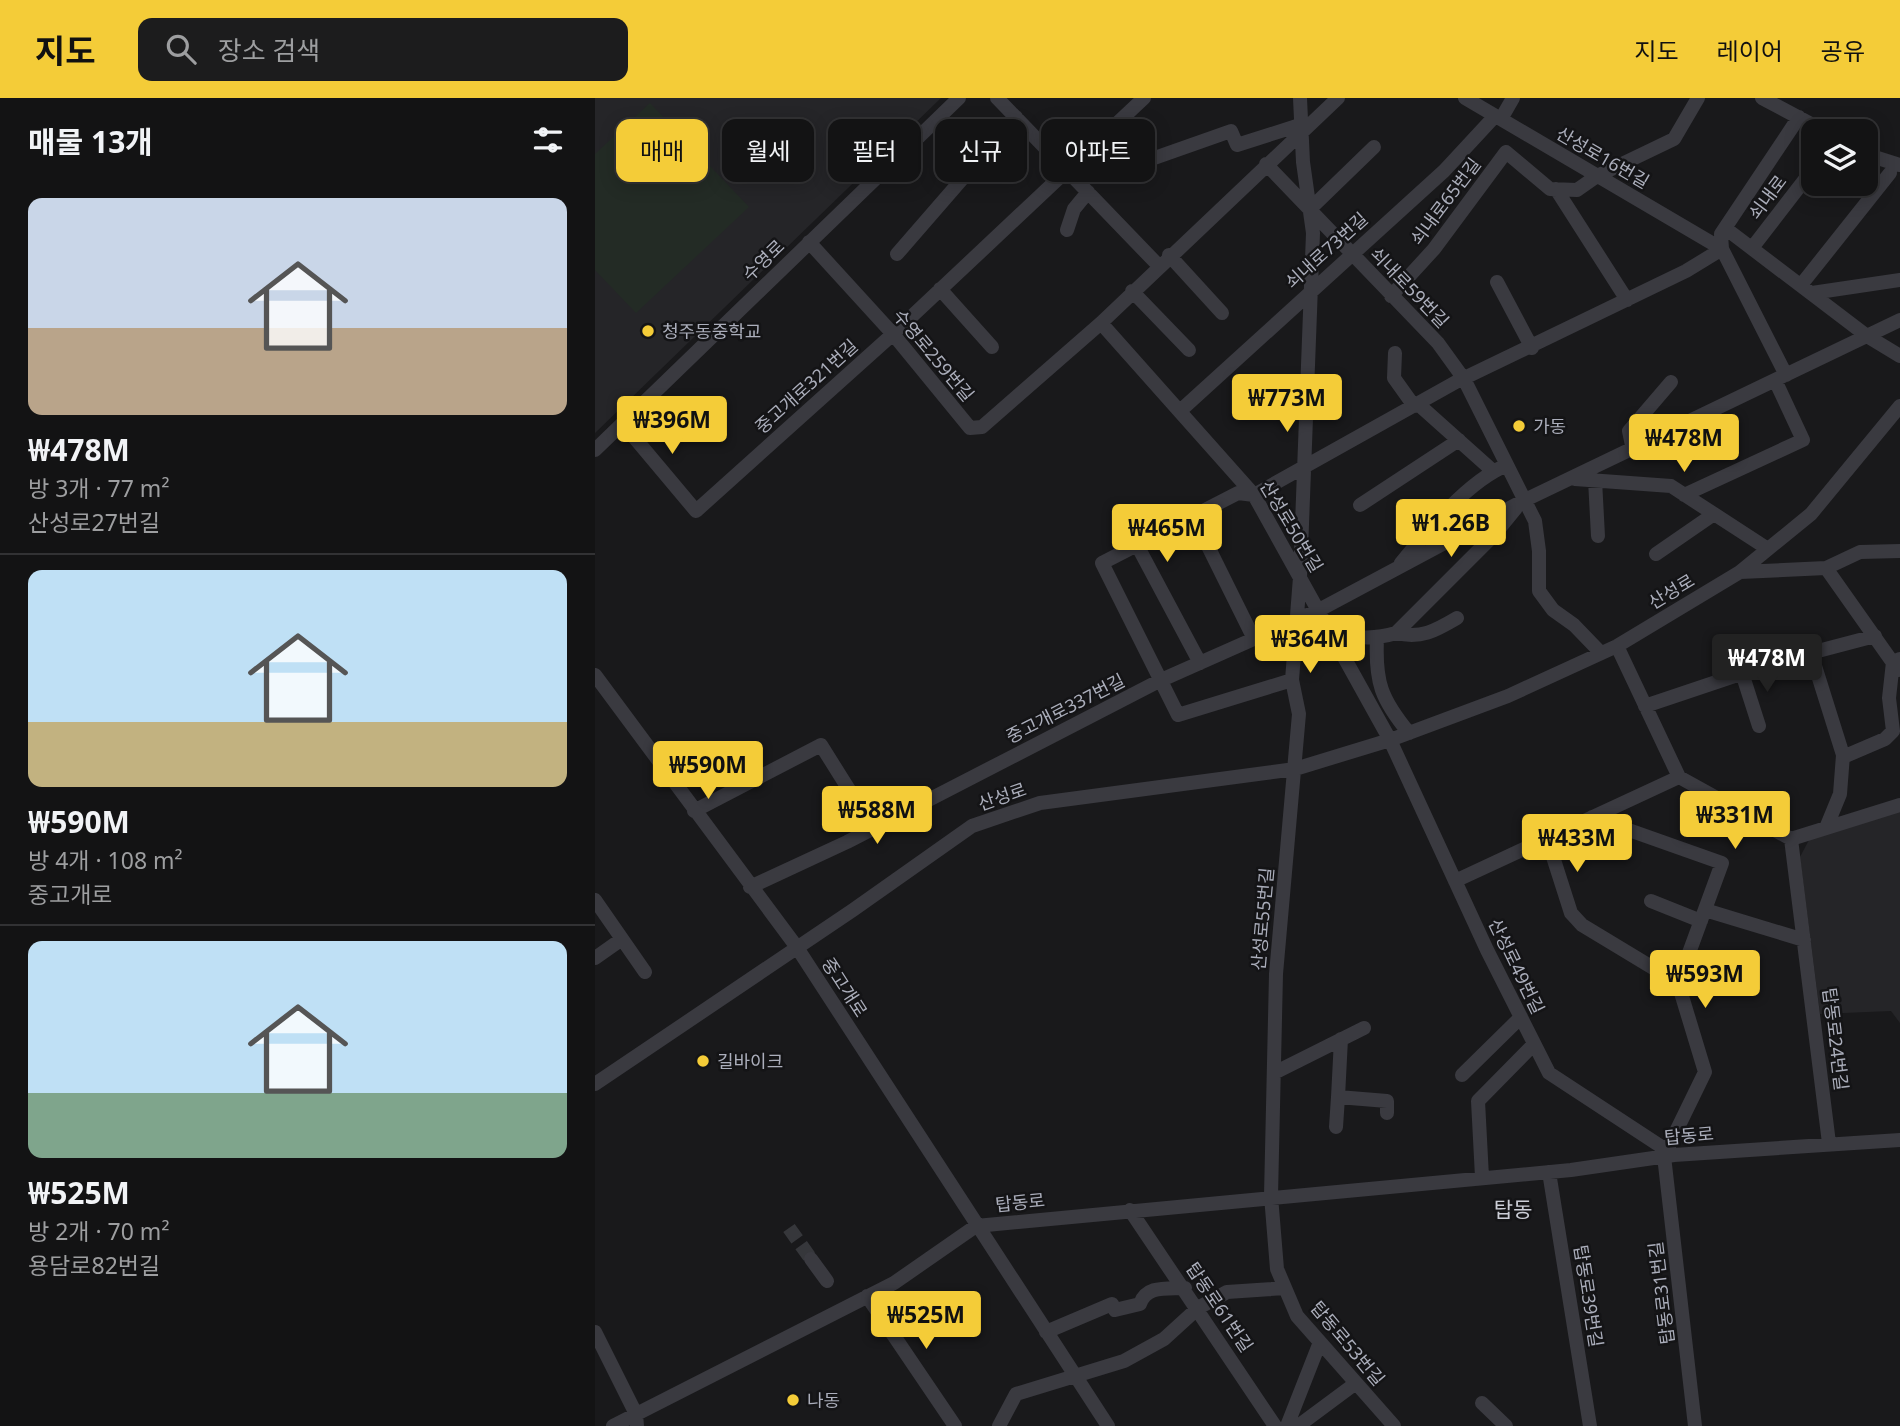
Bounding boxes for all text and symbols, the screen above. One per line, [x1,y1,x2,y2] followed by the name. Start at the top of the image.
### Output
[138,18,628,81] search box
[35,28,96,73] text: 지도
[162,30,200,68] icon: search
[218,32,320,68] text: 장소 검색
[1634,34,1679,67] text: 지도
[1717,34,1783,67] text: 레이어
[1821,34,1865,67] text: 공유
[616,119,708,182] chip: 매매
[722,119,814,182] chip: 월세
[828,119,921,182] chip: 필터
[935,119,1027,182] chip: 신규
[1041,119,1155,182] chip: 아파트
[1801,119,1878,196] map controls
[1801,119,1878,196] button: layers
[28,121,153,162] text: 매물 13개
[529,121,567,159] icon: filters
[1552,121,1654,193] street label: 산성로16번길
[1404,152,1486,250] street label: 쇠내로65번길
[1742,170,1792,224] street label: 쇠내로
[1280,206,1372,294] street label: 쇠내로73번길
[737,234,789,286] street label: 수영로
[1365,241,1455,333] street label: 쇠내로59번길
[235,243,361,369] icon: home
[888,304,980,406] street label: 수영로259번길
[662,319,761,343] place label: 청주동중학교
[640,323,656,339] marker: 청주동중학교
[750,334,862,438] street label: 중고개로321번길
[1238,374,1336,434] pin: ₩773M
[1248,381,1326,413] text: ₩773M
[623,396,721,456] pin: ₩396M
[633,403,711,435] text: ₩396M
[1533,414,1566,438] place label: 가동
[1635,414,1733,474] pin: ₩478M
[1511,418,1527,434] marker: 가동
[1645,421,1723,453] text: ₩478M
[28,429,130,470] text: ₩478M
[28,472,169,504] text: 방 3개 · 77 m²
[1255,476,1329,576] street label: 산성로50번길
[1394,500,1508,559] pin: ₩1.26B
[1118,504,1216,564] pin: ₩465M
[28,506,160,538] text: 산성로27번길
[1412,506,1490,538] text: ₩1.26B
[1128,511,1206,543] text: ₩465M
[1644,568,1698,614] street label: 산성로
[235,615,361,741] icon: home
[1261,616,1359,675] pin: ₩364M
[1271,622,1349,654] text: ₩364M
[1718,634,1816,694] pin: ₩478M
[1728,641,1806,673] text: ₩478M
[1002,668,1128,748] street label: 중고개로337번길
[659,742,757,801] pin: ₩590M
[669,748,747,780] text: ₩590M
[975,777,1029,815] street label: 산성로
[828,786,926,846] pin: ₩588M
[1686,792,1784,851] pin: ₩331M
[838,793,916,825] text: ₩588M
[1696,798,1774,830] text: ₩331M
[28,801,130,842] text: ₩590M
[1528,814,1626,874] pin: ₩433M
[1538,821,1616,853] text: ₩433M
[28,844,183,876] text: 방 4개 · 108 m²
[1246,866,1278,972] street label: 산성로55번길
[28,878,113,910] text: 중고개로
[1484,914,1550,1018] street label: 산성로49번길
[1656,950,1754,1010] pin: ₩593M
[817,953,873,1021] street label: 중고개로
[1666,957,1744,989] text: ₩593M
[235,986,361,1112] icon: home
[1818,986,1854,1092] street label: 탑동로24번길
[717,1049,783,1073] place label: 길바이크
[695,1053,711,1069] marker: 길바이크
[1663,1121,1715,1149] street label: 탑동로
[28,1172,130,1213] text: ₩525M
[994,1187,1046,1217] street label: 탑동로
[1494,1195,1532,1223] district label: 탑동
[28,1215,169,1247] text: 방 2개 · 70 m²
[1643,1240,1679,1346] street label: 탑동로31번길
[1569,1243,1609,1349] street label: 탑동로39번길
[28,1249,160,1281] text: 용담로82번길
[1181,1257,1259,1357] street label: 탑동로61번길
[877,1292,975,1351] pin: ₩525M
[1306,1296,1390,1390] street label: 탑동로53번길
[887,1298,965,1330] text: ₩525M
[807,1388,840,1412] place label: 나동
[785,1392,801,1408] marker: 나동

